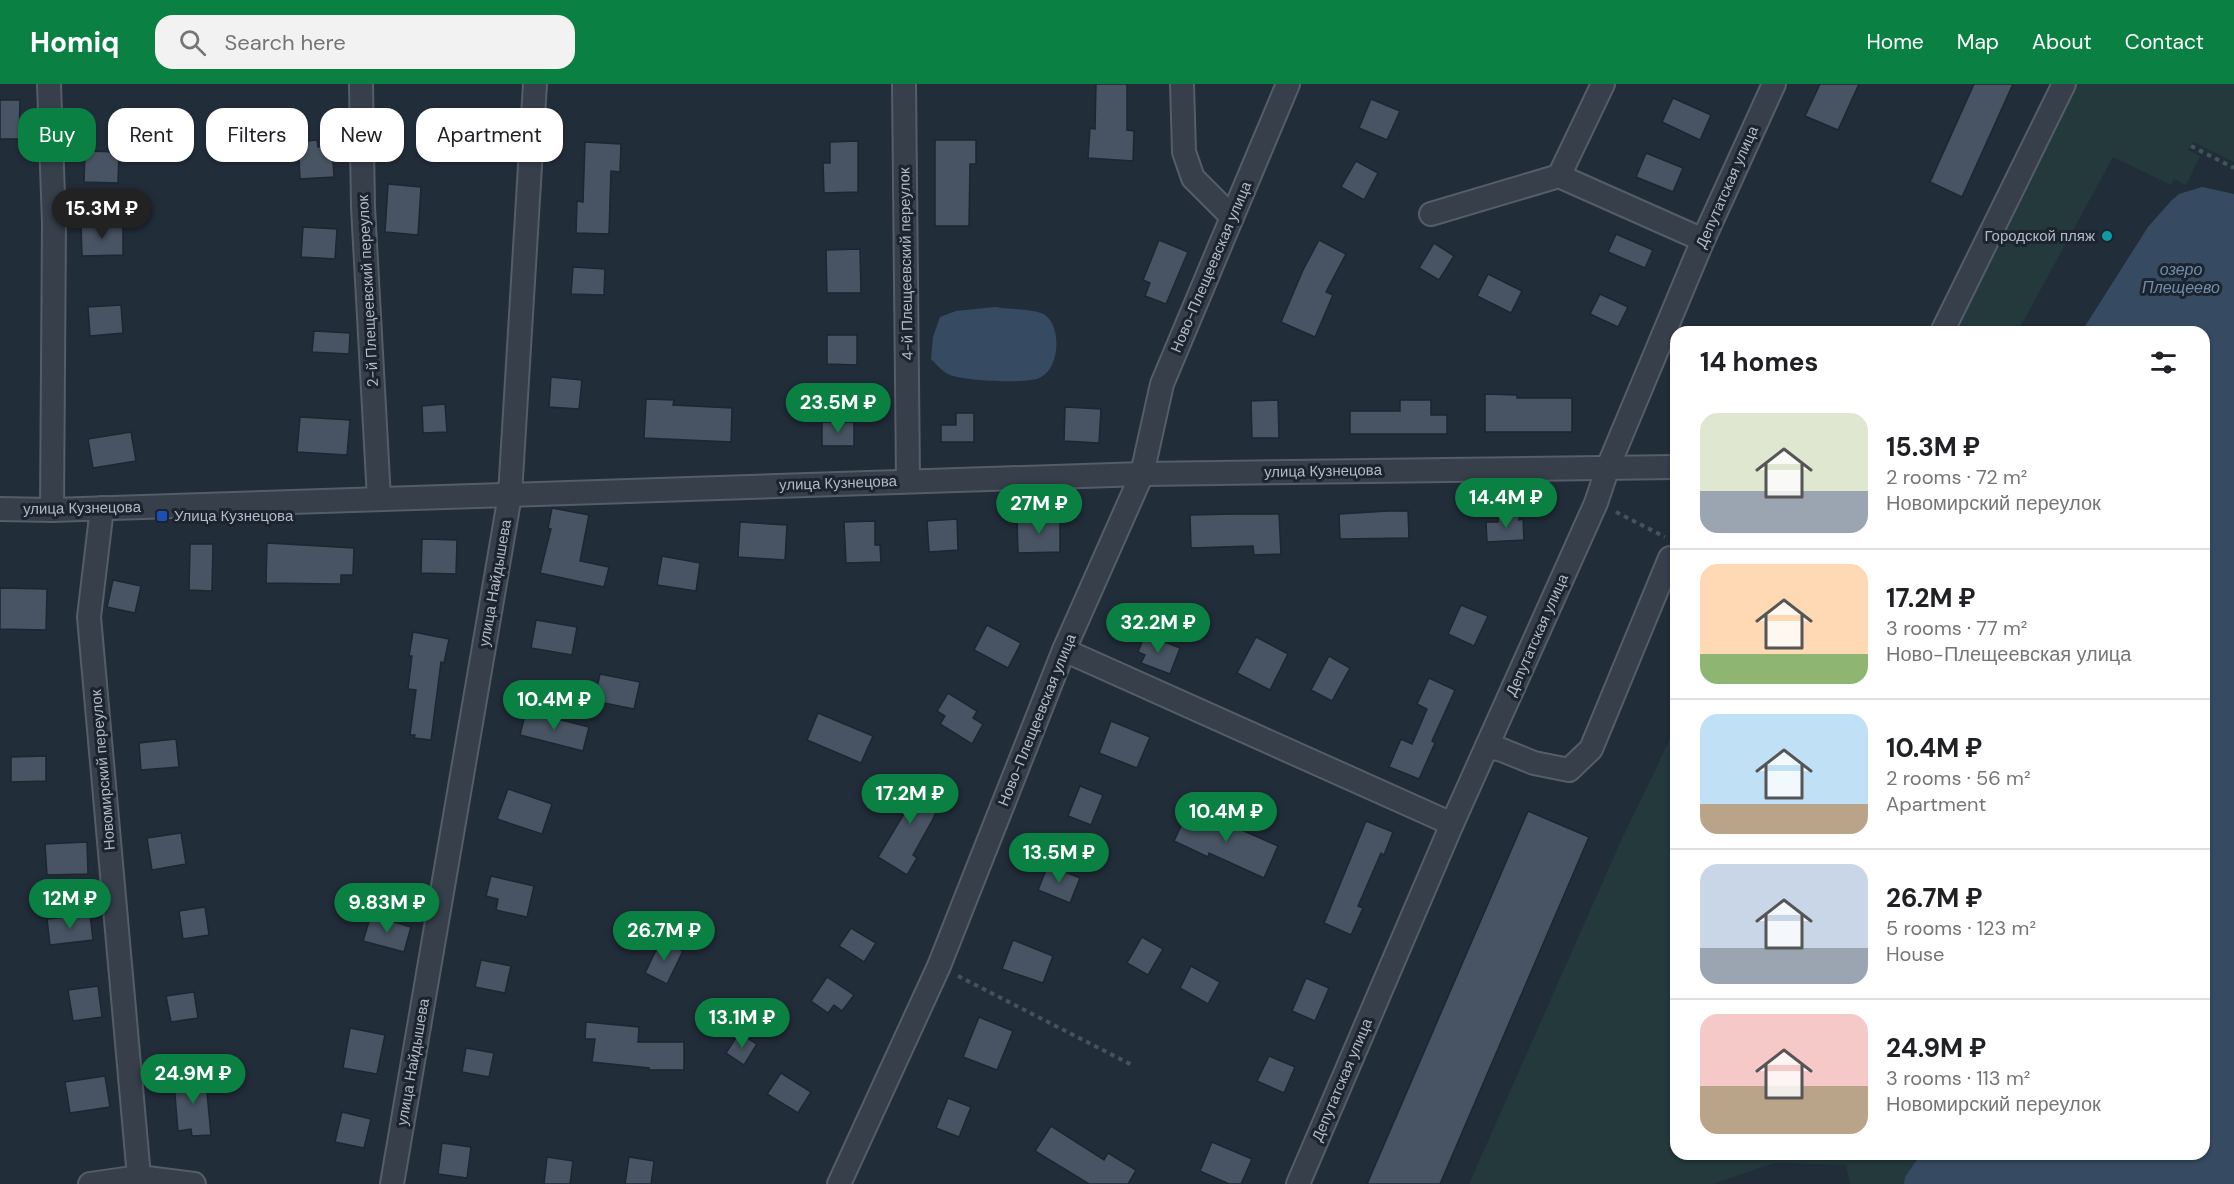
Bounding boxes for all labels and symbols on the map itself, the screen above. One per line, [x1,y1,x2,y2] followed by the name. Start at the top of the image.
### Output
[1691,122,1763,251] street label: Депутатская улица
[894,167,918,361] street label: 4-й Плещеевский переулок
[1166,178,1256,356] street label: Ново-Плещеевская улица
[47,189,157,240] pin: 15.3M ₽
[353,194,383,388] street label: 2-й Плещеевский переулок
[1984,226,2095,246] place label: Городской пляж
[2100,229,2114,243] marker: Городской пляж
[2142,259,2220,298] water label: озеро Плещеево
[783,383,893,434] pin: 23.5M ₽
[1264,460,1383,482] street label: улица Кузнецова
[779,471,898,495] street label: улица Кузнецова
[1451,478,1561,529] pin: 14.4M ₽
[997,484,1081,535] pin: 27M ₽
[23,497,142,519] street label: улица Кузнецова
[174,506,294,526] place label: Улица Кузнецова
[155,509,169,523] marker: Улица Кузнецова
[474,517,516,648] street label: улица Найдышева
[1501,570,1573,699] street label: Депутатская улица
[1103,603,1213,654] pin: 32.2M ₽
[993,630,1081,809] street label: Ново-Плещеевская улица
[499,680,609,731] pin: 10.4M ₽
[86,688,120,851] street label: Новомирский переулок
[855,774,965,825] pin: 17.2M ₽
[1171,792,1281,843] pin: 10.4M ₽
[1004,833,1114,884] pin: 13.5M ₽
[28,879,112,930] pin: 12M ₽
[332,883,442,934] pin: 9.83M ₽
[609,911,719,962] pin: 26.7M ₽
[392,996,434,1127] street label: улица Найдышева
[687,998,797,1049] pin: 13.1M ₽
[1307,1015,1377,1144] street label: Депутатская улица
[138,1054,248,1105] pin: 24.9M ₽

